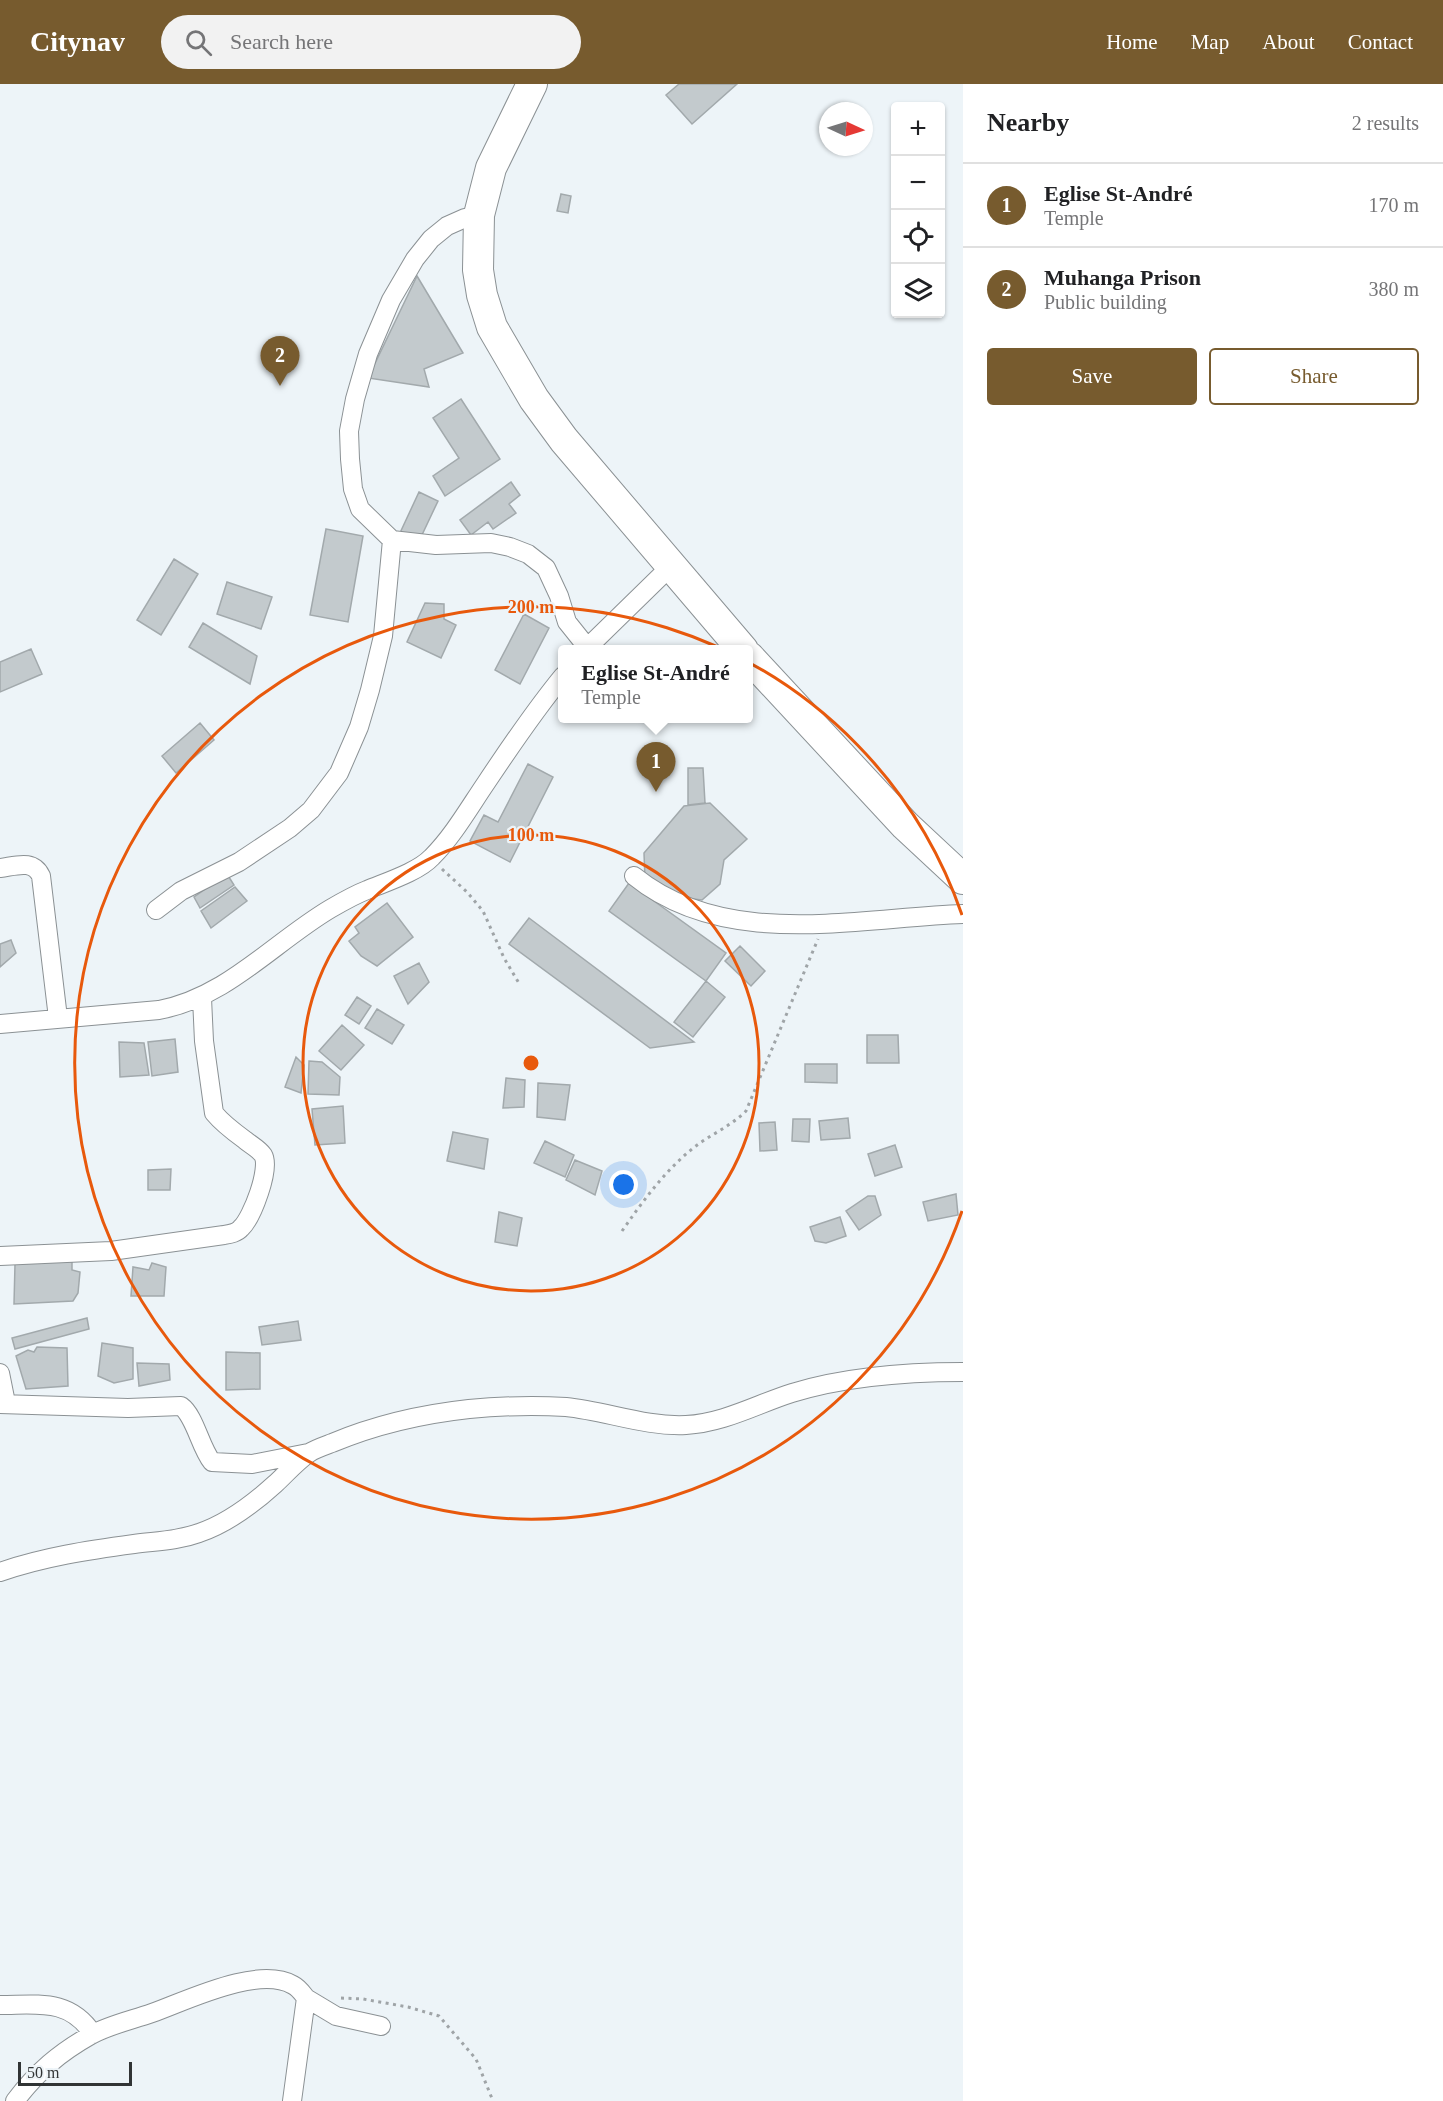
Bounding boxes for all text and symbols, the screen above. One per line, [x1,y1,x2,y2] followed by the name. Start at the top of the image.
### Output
[161,15,581,69] search box
[30,26,125,57] text: Citynav
[182,26,215,59] icon: search
[230,29,333,54] text: Search here
[1106,30,1158,54] text: Home
[1191,30,1229,54] text: Map
[1262,30,1315,54] text: About
[1348,30,1413,54] text: Contact
[819,102,873,156] north arrow
[891,102,945,318] map controls
[891,102,945,156] button: +
[987,108,1069,137] text: Nearby
[1352,112,1419,134] text: 2 results
[891,156,945,210] button: −
[1044,181,1193,206] text: Eglise St-André
[1002,194,1012,216] text: 1
[1368,194,1419,216] text: 170 m
[1044,207,1104,229] text: Temple
[891,210,945,264] button: locate
[891,264,945,318] button: layers
[1044,265,1201,290] text: Muhanga Prison
[1002,278,1012,300] text: 2
[1368,278,1419,300] text: 380 m
[1044,291,1167,313] text: Public building
[260,336,300,386] pin: 2
[987,348,1197,405] button: Save
[1209,348,1419,405] button: Share
[508,597,554,617] text: 200 m
[558,645,753,723] popup
[581,660,730,685] text: Eglise St-André
[581,686,641,708] text: Temple
[636,742,676,792] pin: 1
[508,825,554,845] text: 100 m
[521,1053,541,1073] centre of rings
[609,1170,638,1199] your location
[18,2059,132,2086] scale bar
[27,2064,59,2081] text: 50 m

